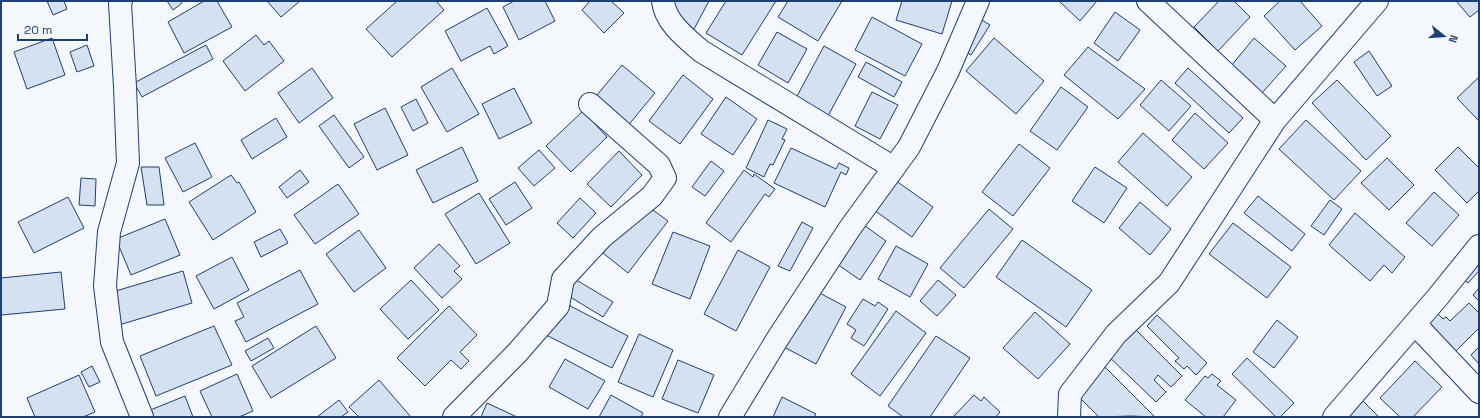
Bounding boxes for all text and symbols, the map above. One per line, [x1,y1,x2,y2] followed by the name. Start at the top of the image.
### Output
[18,16,87,42] scale bar
[1424,16,1464,56] north arrow
[24,22,52,38] text: 20 m
[1446,33,1461,44] text: N

